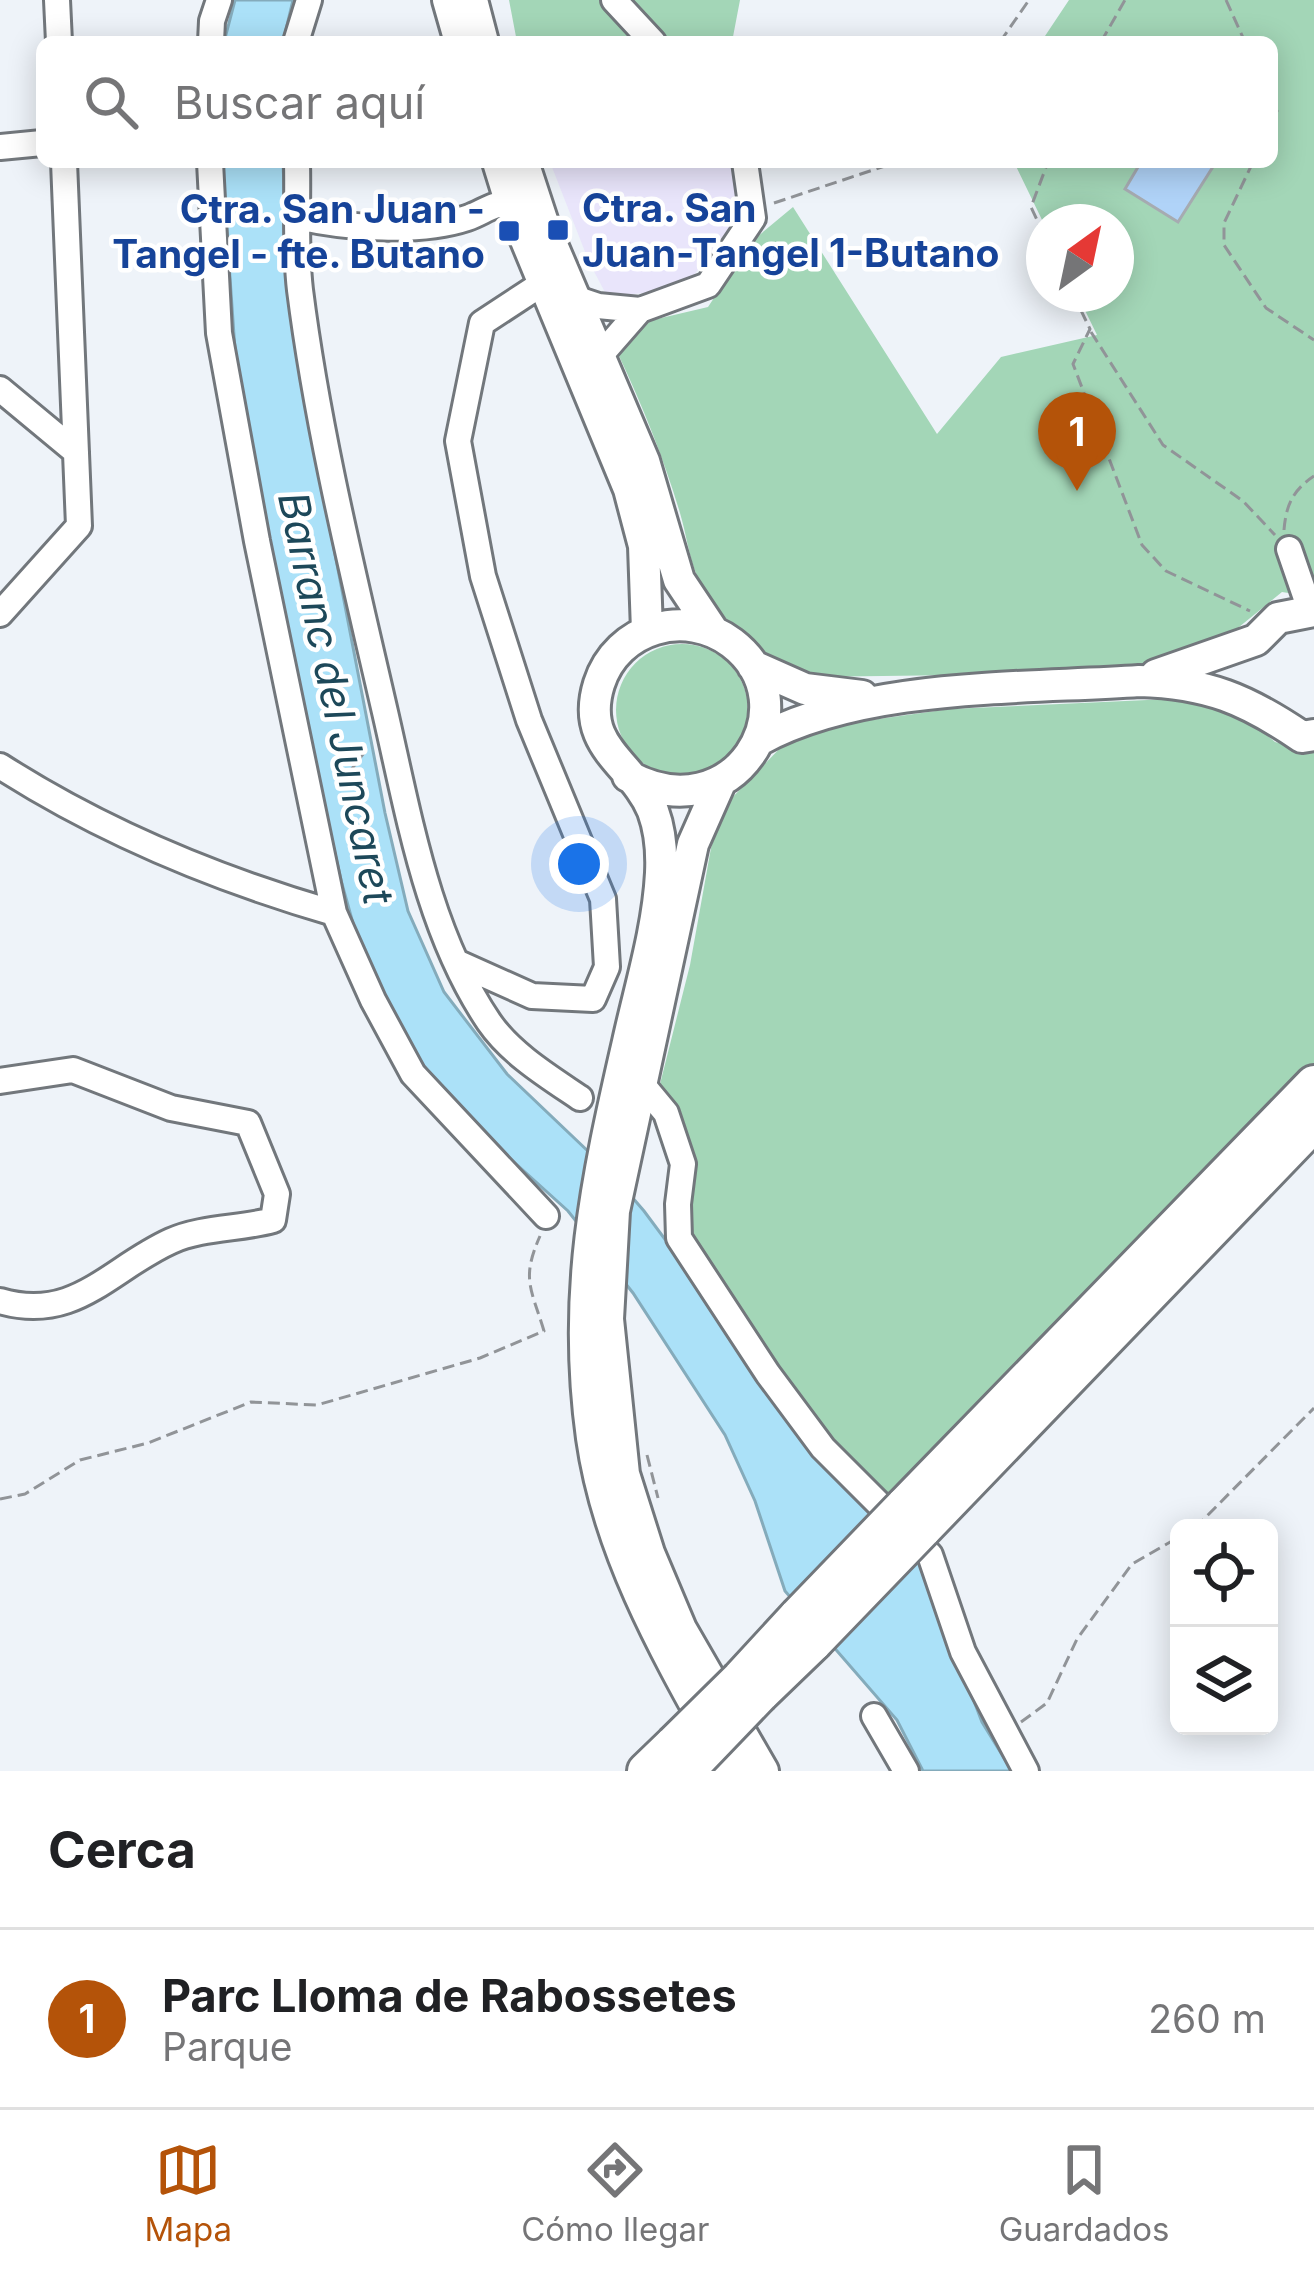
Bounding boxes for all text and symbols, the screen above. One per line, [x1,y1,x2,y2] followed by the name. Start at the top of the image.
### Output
[36,36,1278,168] search box
[78,69,144,135] icon: search
[174,75,425,130] text: Buscar aquí
[582,184,999,276] place label: Ctra. San Juan-Tangel 1-Butano
[112,185,485,277] place label: Ctra. San Juan - Tangel - fte. Butano
[1026,204,1134,312] north arrow
[545,217,571,243] marker: Ctra. San Juan-Tangel 1-Butano
[496,218,522,244] marker: Ctra. San Juan - Tangel - fte. Butano
[1038,392,1116,491] pin: 1
[268,487,405,910] water label: Barranc del Juncaret
[549,834,609,894] your location
[1170,1519,1278,1735] map controls
[1170,1519,1278,1627] button: locate
[1170,1627,1278,1735] button: layers
[48,1819,196,1880] text: Cerca
[162,1968,737,2023] text: Parc Lloma de Rabossetes
[79,1995,95,2042] text: 1
[1148,1995,1266,2042] text: 260 m
[162,2023,293,2070] text: Parque
[145,2137,232,2249] tab: Mapa
[521,2137,709,2249] tab: Cómo llegar
[999,2137,1169,2249] tab: Guardados

